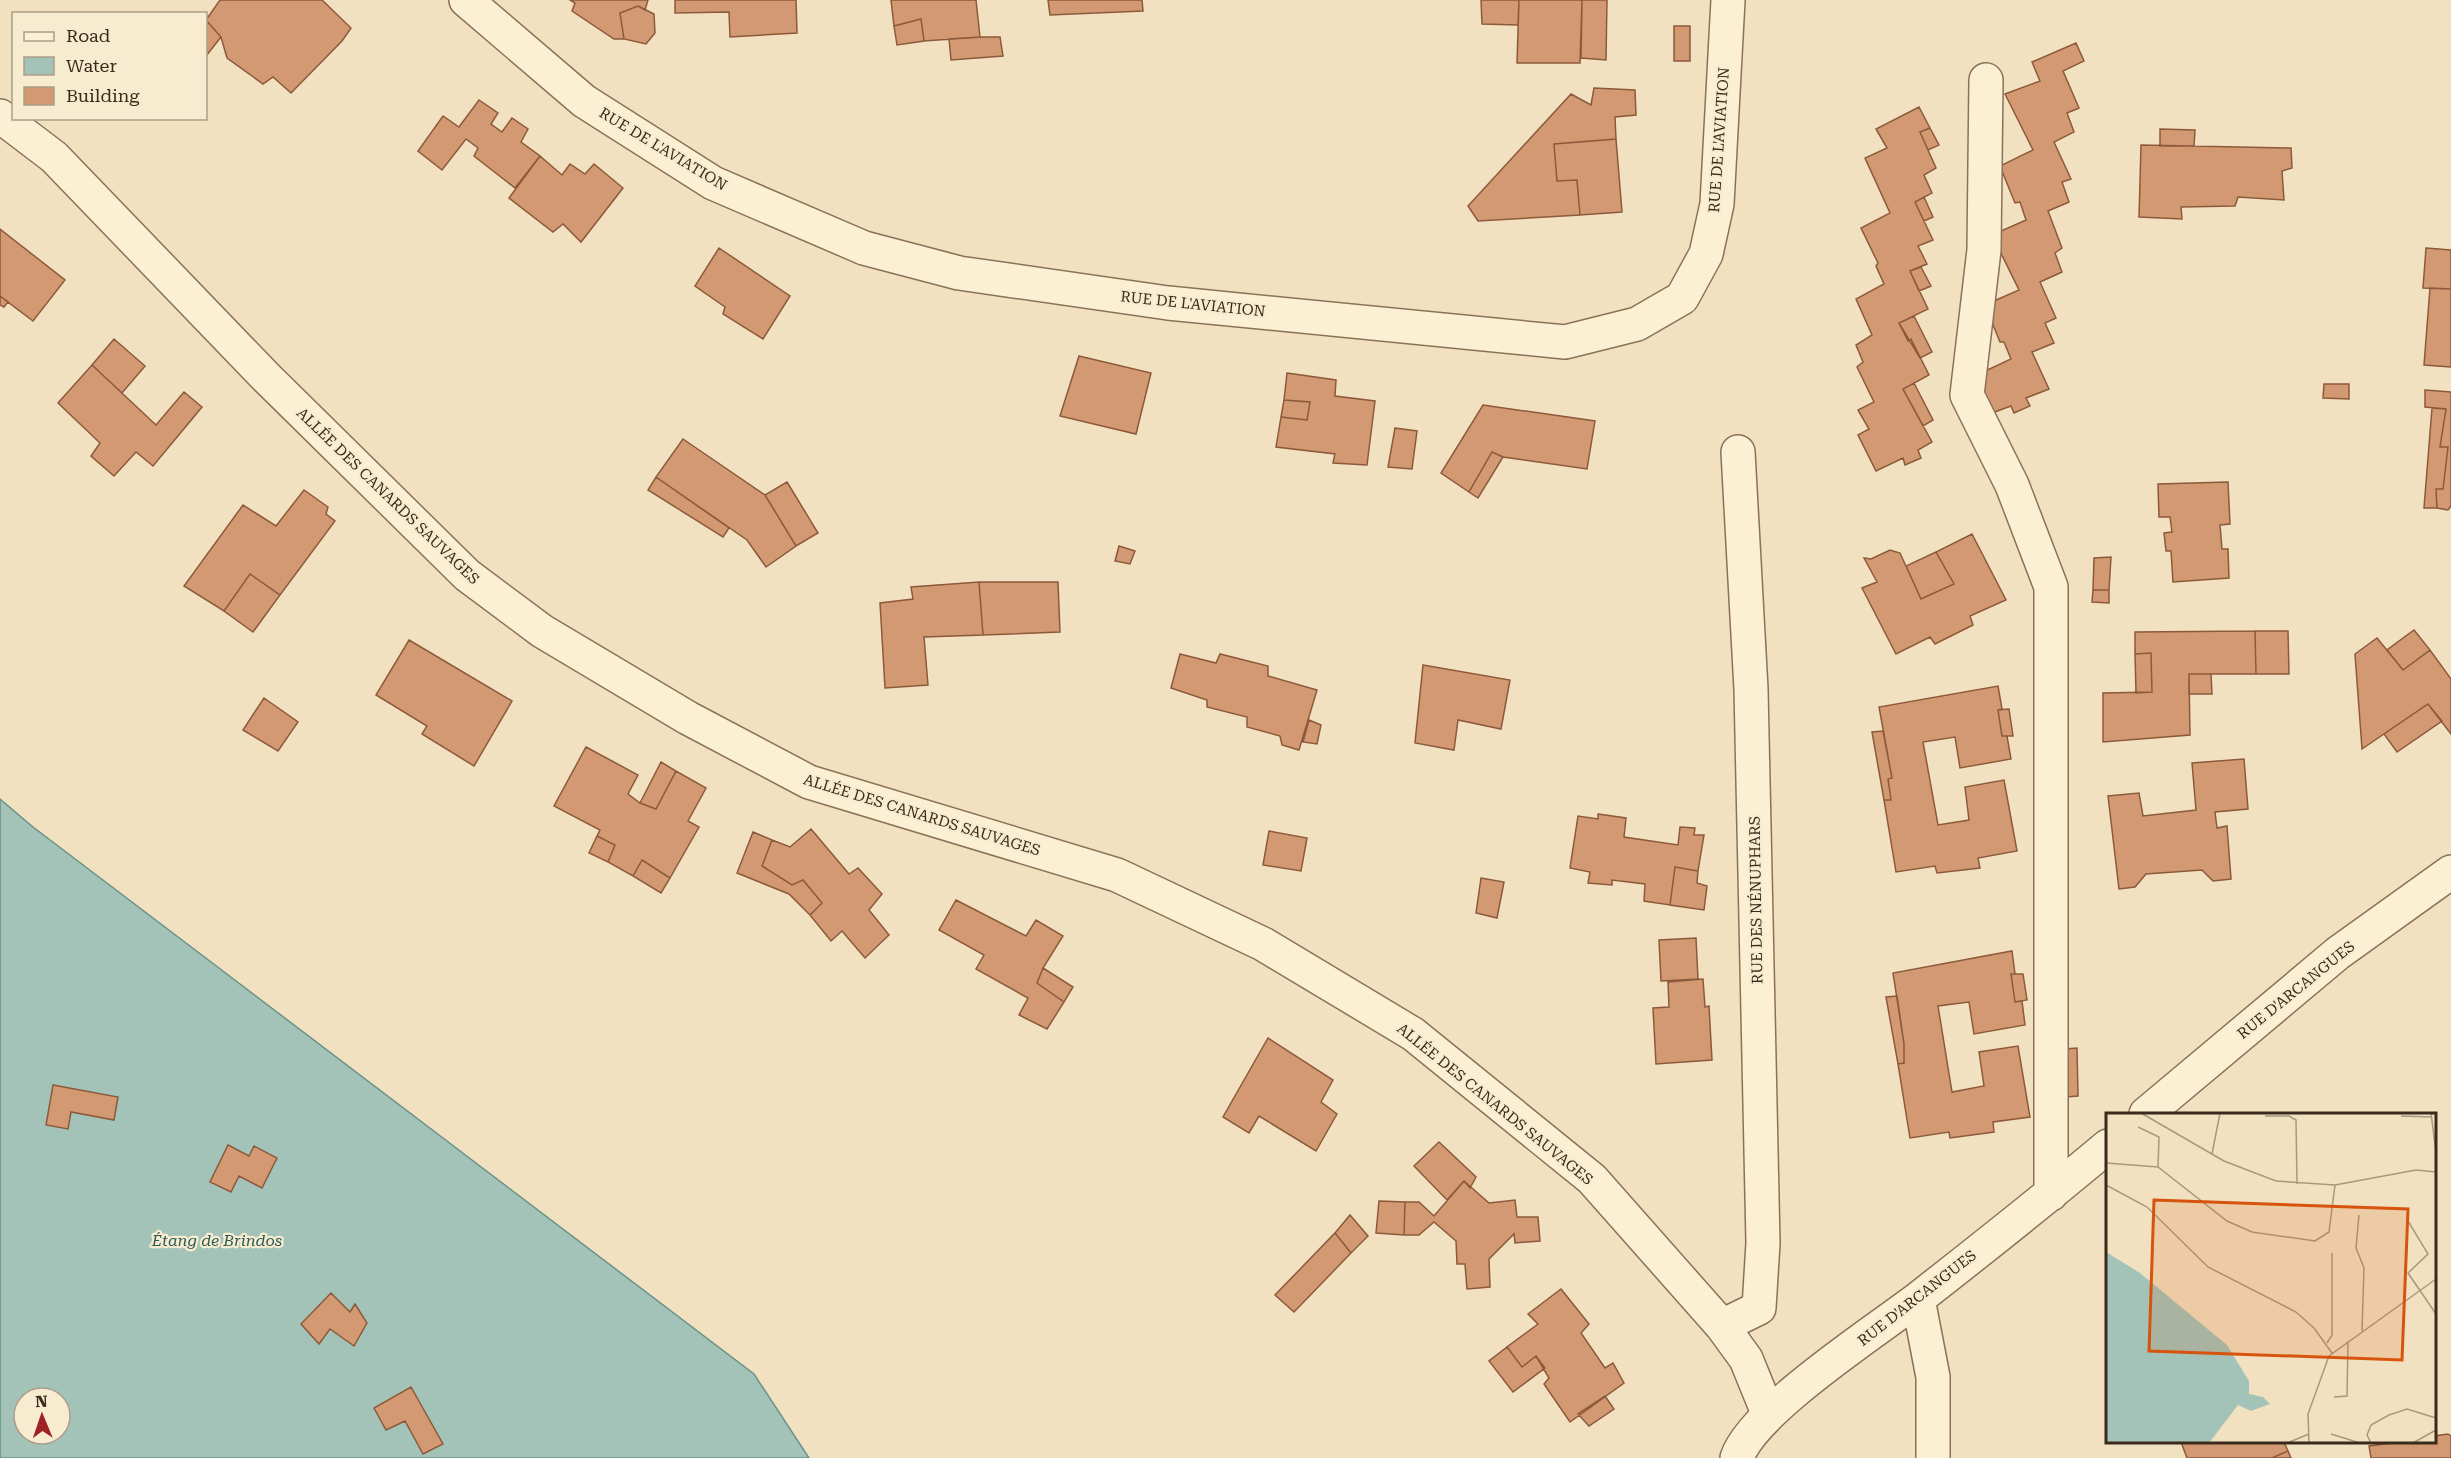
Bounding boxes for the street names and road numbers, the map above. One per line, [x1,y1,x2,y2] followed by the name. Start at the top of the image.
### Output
[1705,67,1733,213] street label: RUE DE L'AVIATION
[596,104,730,194] street label: RUE DE L'AVIATION
[1120,287,1266,321] street label: RUE DE L'AVIATION
[293,404,483,588] street label: ALLÉE DES CANARDS SAUVAGES
[801,770,1043,860] street label: ALLÉE DES CANARDS SAUVAGES
[1746,816,1766,984] street label: RUE DES NÉNUPHARS
[2234,937,2358,1043] street label: RUE D'ARCANGUES
[1393,1019,1597,1189] street label: ALLÉE DES CANARDS SAUVAGES
[1854,1246,1980,1350] street label: RUE D'ARCANGUES

